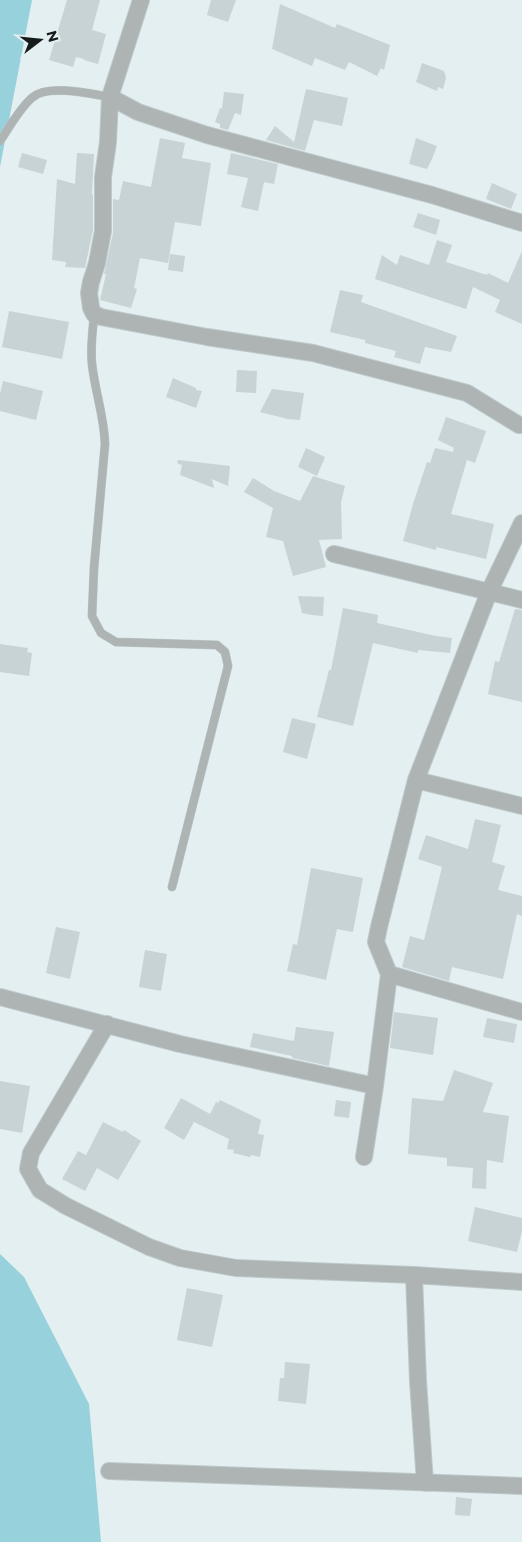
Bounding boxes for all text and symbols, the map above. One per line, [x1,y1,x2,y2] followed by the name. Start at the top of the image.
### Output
[15,15,65,65] north arrow
[42,28,63,44] text: N

